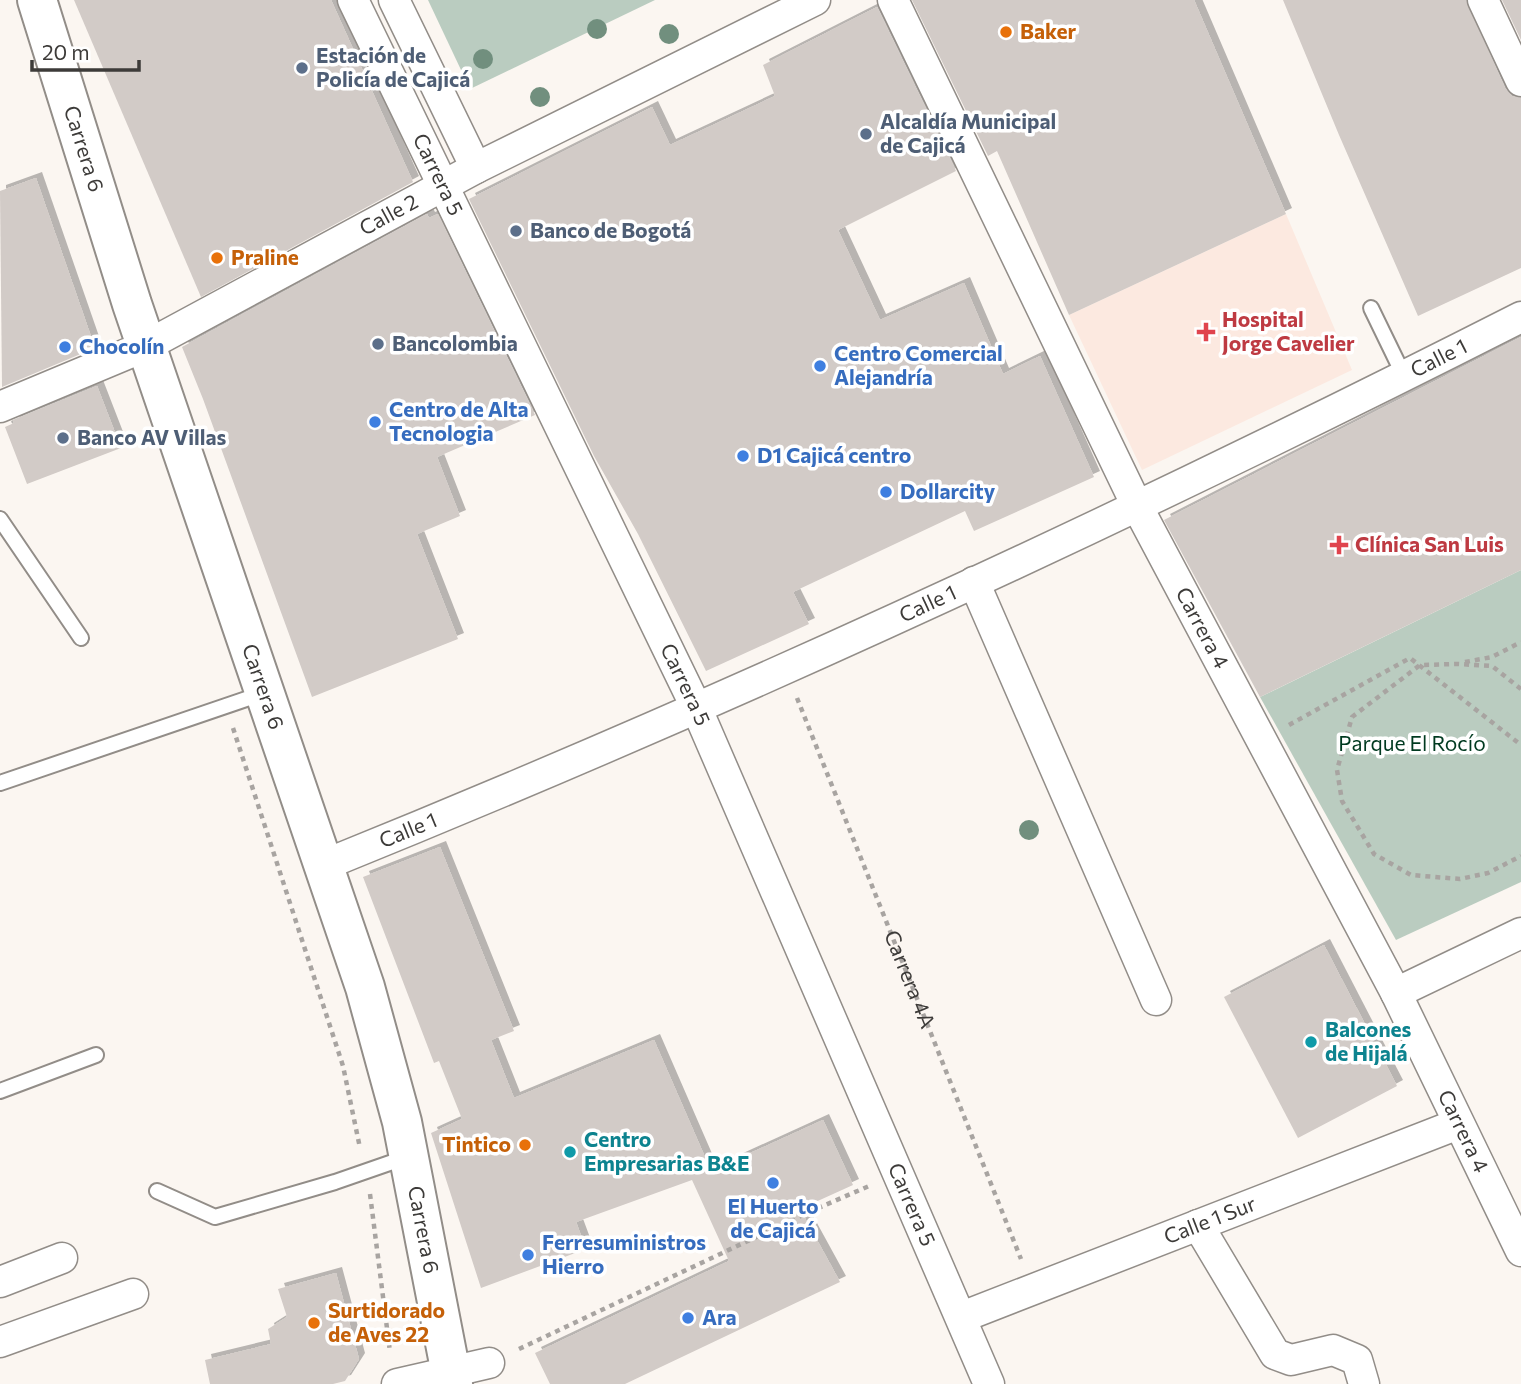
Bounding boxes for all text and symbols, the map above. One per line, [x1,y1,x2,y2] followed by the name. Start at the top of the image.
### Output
[1020,18,1077,43] place label: Baker
[998,24,1014,40] marker: Baker
[32,28,138,72] scale bar
[42,39,90,64] text: 20 m
[316,42,470,91] place label: Estación de Policía de Cajicá
[294,60,310,76] marker: Estación de Policía de Cajicá
[60,102,110,195] street label: Carrera 6
[880,108,1056,157] place label: Alcaldía Municipal de Cajicá
[858,126,874,142] marker: Alcaldía Municipal de Cajicá
[409,129,470,219] street label: Carrera 5
[354,188,422,240] street label: Calle 2
[530,217,691,242] place label: Banco de Bogotá
[508,223,524,239] marker: Banco de Bogotá
[231,244,299,269] place label: Praline
[209,250,225,266] marker: Praline
[1222,306,1355,355] place label: Hospital Jorge Cavelier
[1196,322,1216,342] marker: Hospital Jorge Cavelier
[392,330,518,355] place label: Bancolombia
[1406,332,1471,382] street label: Calle 1
[79,333,165,358] place label: Chocolín
[370,336,386,352] marker: Bancolombia
[57,339,73,355] marker: Chocolín
[834,340,1003,389] place label: Centro Comercial Alejandría
[812,358,828,374] marker: Centro Comercial Alejandría
[389,396,528,445] place label: Centro de Alta Tecnologia
[367,414,383,430] marker: Centro de Alta Tecnologia
[77,424,227,449] place label: Banco AV Villas
[55,430,71,446] marker: Banco AV Villas
[757,442,911,467] place label: D1 Cajicá centro
[735,448,751,464] marker: D1 Cajicá centro
[900,478,996,503] place label: Dollarcity
[878,484,894,500] marker: Dollarcity
[1355,531,1504,556] place label: Clínica San Luis
[1329,535,1349,555] marker: Clínica San Luis
[895,579,960,627] street label: Calle 1
[1171,582,1235,673] street label: Carrera 4
[656,639,717,729] street label: Carrera 5
[238,640,290,732] street label: Carrera 6
[1338,730,1486,755] park label: Parque El Rocío
[375,806,440,852] street label: Calle 1
[880,926,941,1031] street label: Carrera 4A
[1325,1016,1412,1065] place label: Balcones de Hijalá
[1303,1034,1319,1050] marker: Balcones de Hijalá
[1434,1085,1495,1176] street label: Carrera 4
[584,1126,749,1175] place label: Centro Empresarias B&E
[442,1131,511,1156] place label: Tintico
[517,1137,533,1153] marker: Tintico
[562,1144,578,1160] marker: Centro Empresarias B&E
[884,1159,942,1249] street label: Carrera 5
[765,1175,781,1191] marker: El Huerto de Cajicá
[404,1184,445,1276] street label: Carrera 6
[1160,1190,1259,1248] street label: Calle 1 Sur
[727,1193,819,1242] place label: El Huerto de Cajicá
[542,1229,706,1278] place label: Ferresuministros Hierro
[520,1247,536,1263] marker: Ferresuministros Hierro
[328,1297,445,1346] place label: Surtidorado de Aves 22
[702,1304,737,1329] place label: Ara
[680,1310,696,1326] marker: Ara
[306,1315,322,1331] marker: Surtidorado de Aves 22

